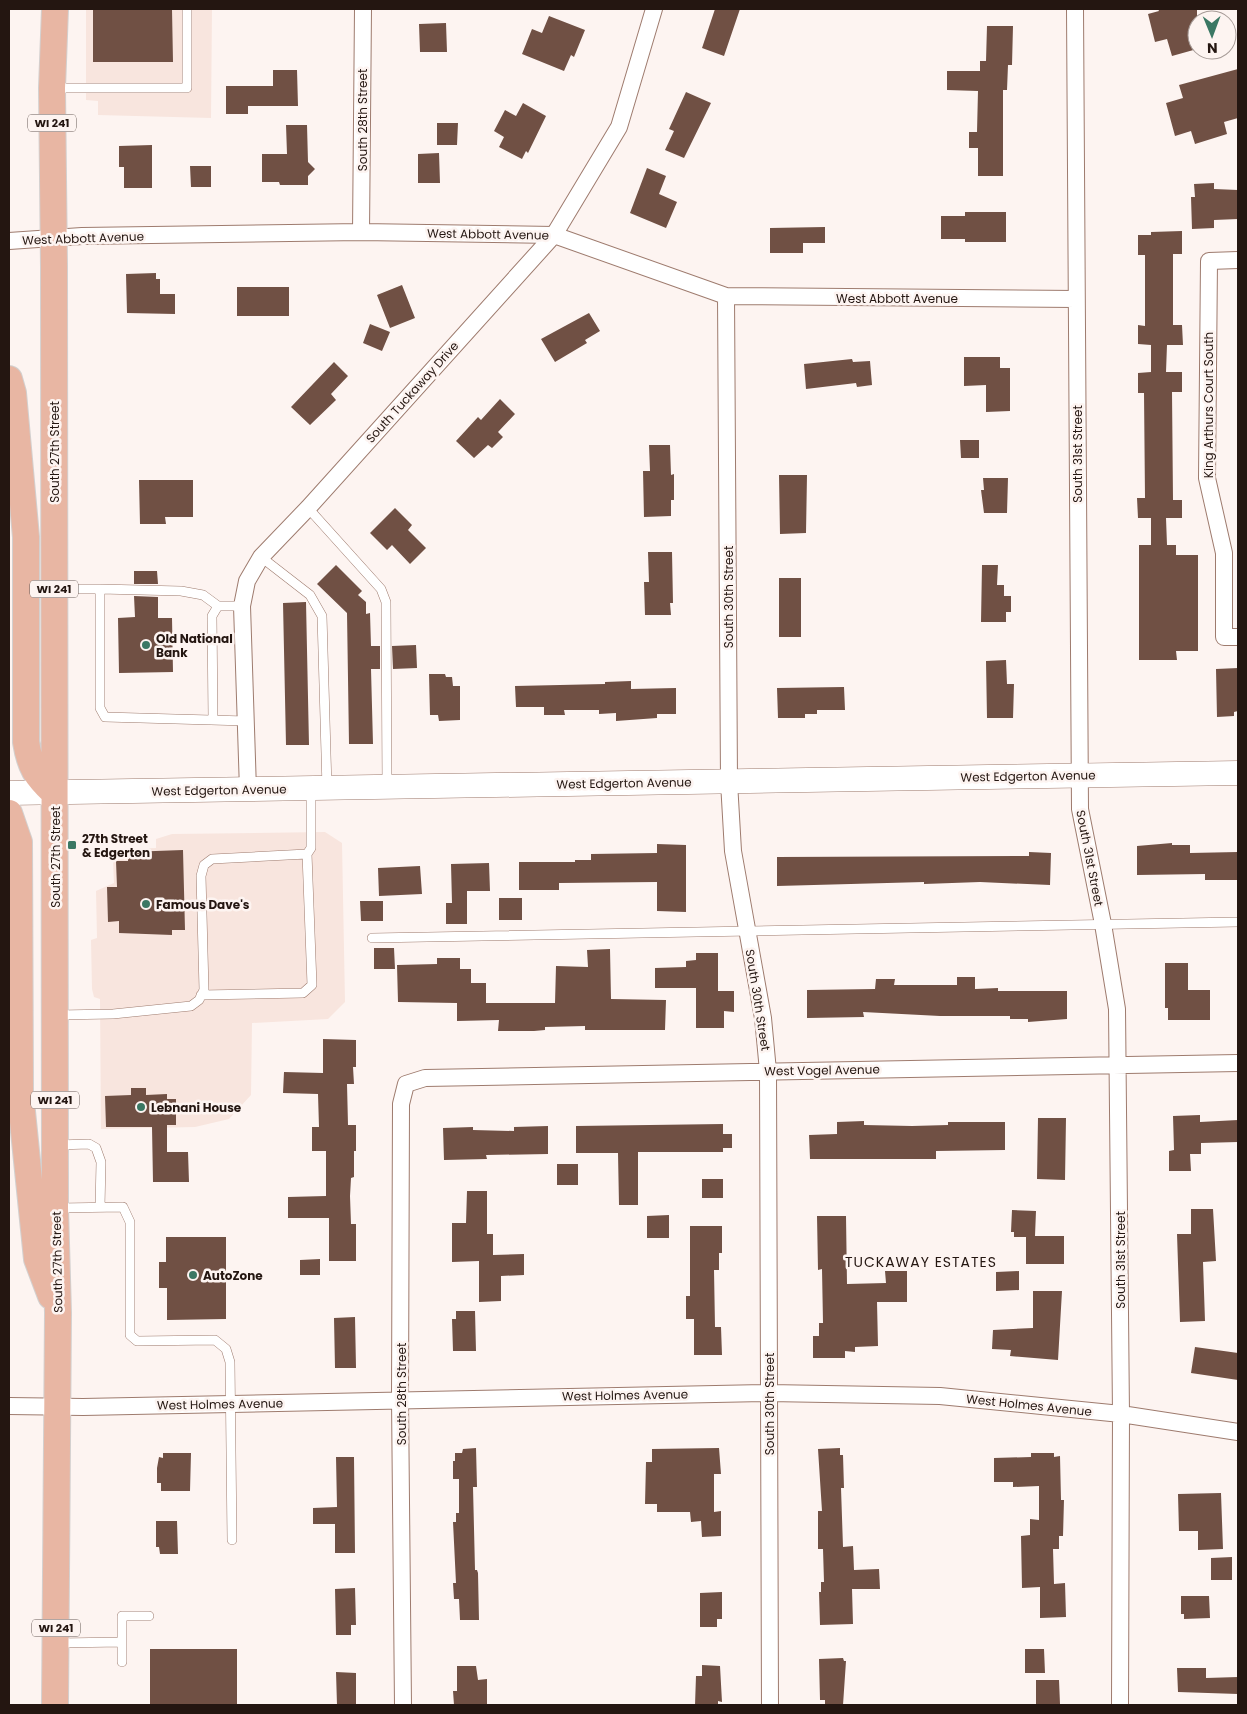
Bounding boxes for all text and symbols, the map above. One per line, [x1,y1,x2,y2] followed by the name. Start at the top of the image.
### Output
[1187,10,1237,60] north arrow
[1207,38,1218,58] text: N
[354,69,371,171] street label: South 28th Street
[28,115,76,132] road number: WI 241
[427,224,549,244] street label: West Abbott Avenue
[22,227,144,249] street label: West Abbott Avenue
[836,290,958,307] street label: West Abbott Avenue
[1200,332,1217,478] street label: King Arthurs Court South
[362,337,462,447] street label: South Tuckaway Drive
[46,401,63,503] street label: South 27th Street
[1069,405,1086,503] street label: South 31st Street
[720,546,737,648] street label: South 30th Street
[30,580,78,598] road number: WI 241
[156,630,233,661] place label: Old National Bank
[140,639,152,651] marker: Old National Bank
[960,766,1096,786] street label: West Edgerton Avenue
[556,773,692,793] street label: West Edgerton Avenue
[151,780,287,800] street label: West Edgerton Avenue
[47,806,64,908] street label: South 27th Street
[1072,809,1108,907] street label: South 31st Street
[82,830,150,861] place label: 27th Street & Edgerton
[66,839,78,851] marker: 27th Street & Edgerton
[156,896,250,913] place label: Famous Dave's
[140,898,152,910] marker: Famous Dave's
[742,948,774,1052] street label: South 30th Street
[764,1060,880,1080] street label: West Vogel Avenue
[31,1092,79,1108] road number: WI 241
[151,1099,242,1116] place label: Lebnani House
[135,1101,147,1113] marker: Lebnani House
[48,1211,66,1313] street label: South 27th Street
[1112,1211,1129,1309] street label: South 31st Street
[845,1252,997,1272] district label: TUCKAWAY ESTATES
[203,1267,263,1284] place label: AutoZone
[187,1269,199,1281] marker: AutoZone
[393,1343,410,1445] street label: South 28th Street
[761,1353,778,1455] street label: South 30th Street
[562,1385,688,1405] street label: West Holmes Avenue
[965,1390,1093,1420] street label: West Holmes Avenue
[157,1394,283,1414] street label: West Holmes Avenue
[32,1620,80,1636] road number: WI 241

